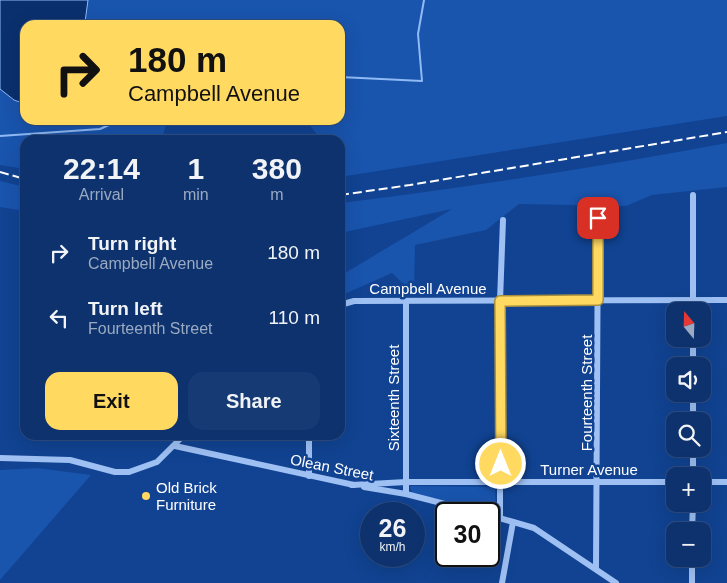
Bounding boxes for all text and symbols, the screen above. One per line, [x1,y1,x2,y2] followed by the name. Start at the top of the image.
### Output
[45,40,110,105] icon: right
[128,40,227,79] text: 180 m
[128,81,300,106] text: Campbell Avenue
[63,152,140,185] text: 22:14
[187,152,204,185] text: 1
[252,152,302,185] text: 380
[79,186,124,203] text: Arrival
[183,186,209,203] text: min
[270,186,283,203] text: m
[577,197,619,239] pin
[584,204,612,232] icon: arrive
[88,233,176,254] text: Turn right
[45,239,73,267] icon: right
[267,242,320,263] text: 180 m
[88,255,213,272] text: Campbell Avenue
[369,280,487,297] street label: Campbell Avenue
[88,298,163,319] text: Turn left
[666,302,711,348] north arrow
[666,302,711,567] map controls
[45,304,73,332] icon: left
[269,307,320,328] text: 110 m
[88,320,213,337] text: Fourteenth Street
[578,334,595,451] street label: Fourteenth Street
[385,344,402,451] street label: Sixteenth Street
[666,357,711,402] button: sound
[45,372,178,430] button: Exit
[188,372,320,430] button: Share
[666,412,711,457] button: search
[474,437,526,489] position arrow
[289,451,376,484] street label: Olean Street
[540,461,638,478] street label: Turner Avenue
[666,467,711,512] button: +
[156,479,217,513] place label: Old Brick Furniture
[140,490,152,502] marker: Old Brick Furniture
[435,502,500,567] speed limit sign: 30
[379,514,406,542] text: 26
[666,522,711,567] button: −
[379,540,406,554] text: km/h

